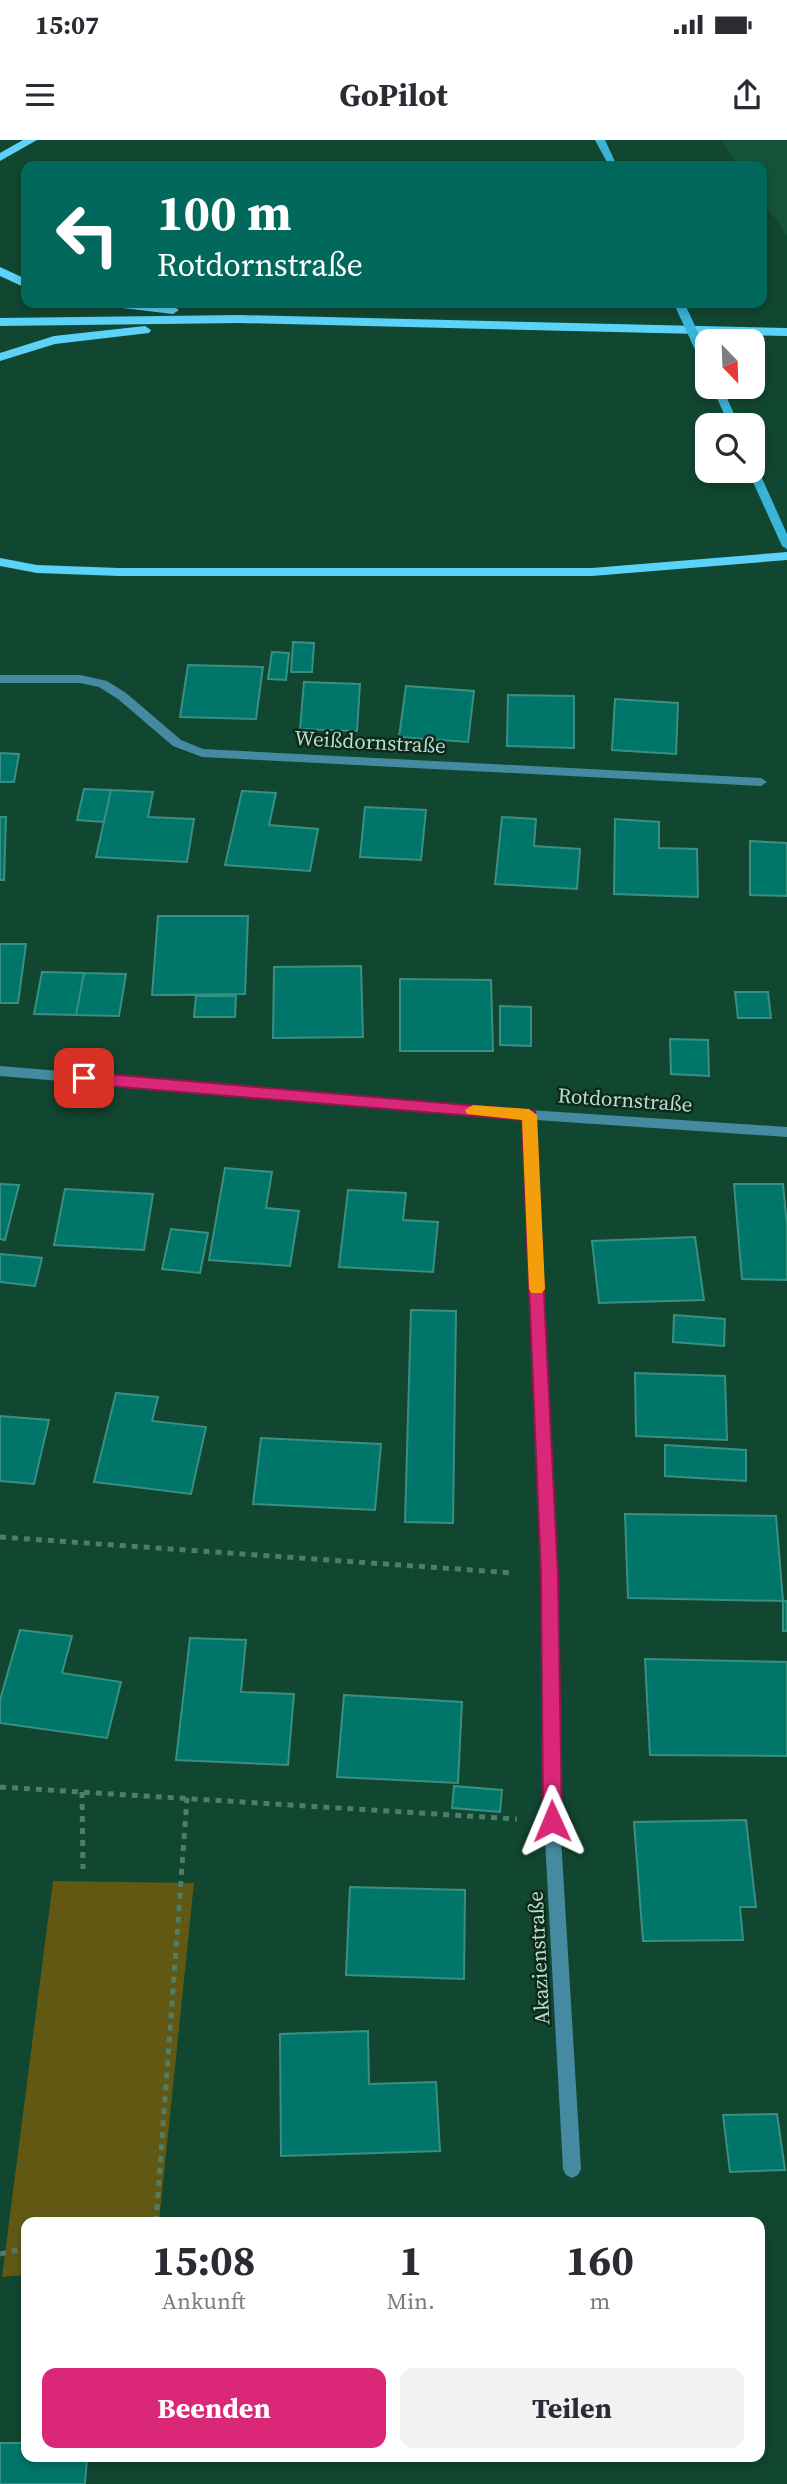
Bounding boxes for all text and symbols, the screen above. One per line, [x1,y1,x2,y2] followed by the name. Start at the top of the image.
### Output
[35,7,99,43] text: 15:07
[339,73,448,117] text: GoPilot
[21,76,59,114] icon: menu
[728,76,766,114] icon: share
[157,179,292,246] text: 100 m
[42,189,133,280] icon: left
[157,243,363,287] text: Rotdornstraße
[695,329,765,399] north arrow
[695,329,765,483] map controls
[695,413,765,483] button: search
[294,723,446,760] street label: Weißdornstraße
[54,1048,114,1108] pin
[65,1059,103,1097] icon: arrive
[557,1080,693,1119] street label: Rotdornstraße
[515,1784,589,1858] position arrow
[521,1890,556,2026] street label: Akazienstraße
[152,2231,256,2289] text: 15:08
[399,2231,422,2289] text: 1
[566,2231,634,2289] text: 160
[162,2285,246,2317] text: Ankunft
[386,2285,435,2317] text: Min.
[590,2285,610,2317] text: m
[42,2368,386,2448] button: Beenden
[400,2368,744,2448] button: Teilen

